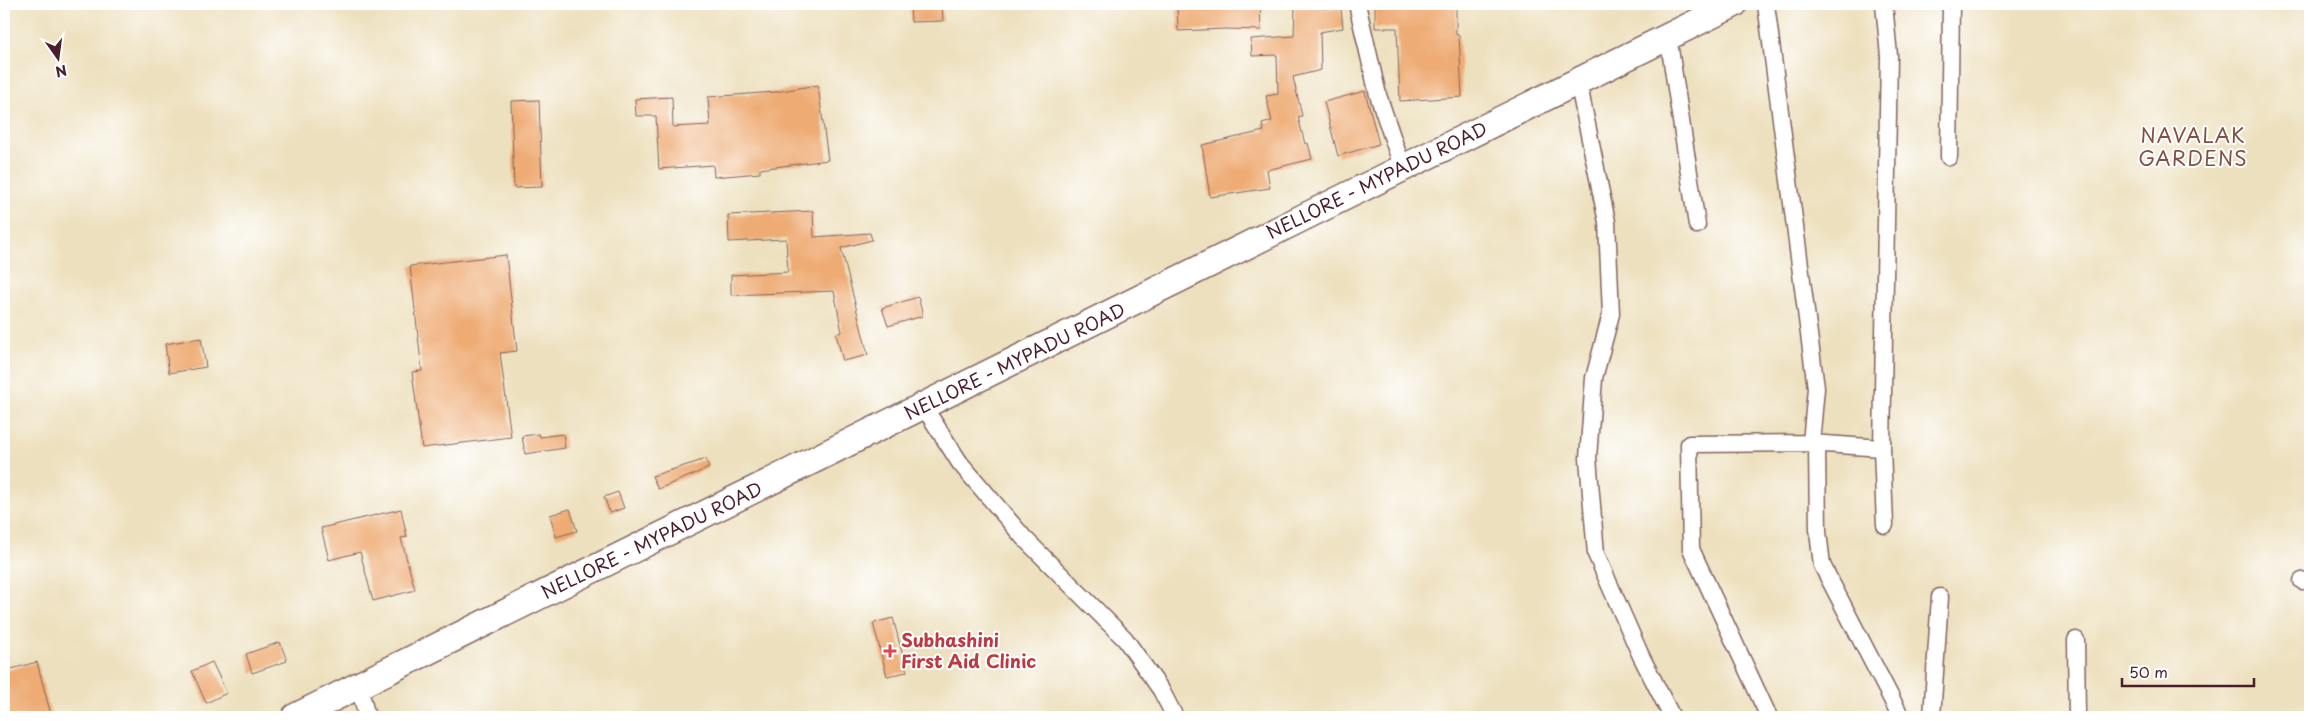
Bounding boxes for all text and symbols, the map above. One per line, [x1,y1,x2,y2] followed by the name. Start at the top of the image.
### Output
[32,32,82,82] north arrow
[53,60,69,83] text: N
[1261,114,1491,245] street label: NELLORE - MYPADU ROAD
[2138,120,2248,173] district label: NAVALAK GARDENS
[899,295,1129,426] street label: NELLORE - MYPADU ROAD
[536,474,766,605] street label: NELLORE - MYPADU ROAD
[901,626,1036,674] place label: Subhashini First Aid Clinic
[883,644,897,658] marker: Subhashini First Aid Clinic
[2122,656,2254,688] scale bar
[2129,660,2168,683] text: 50 m

